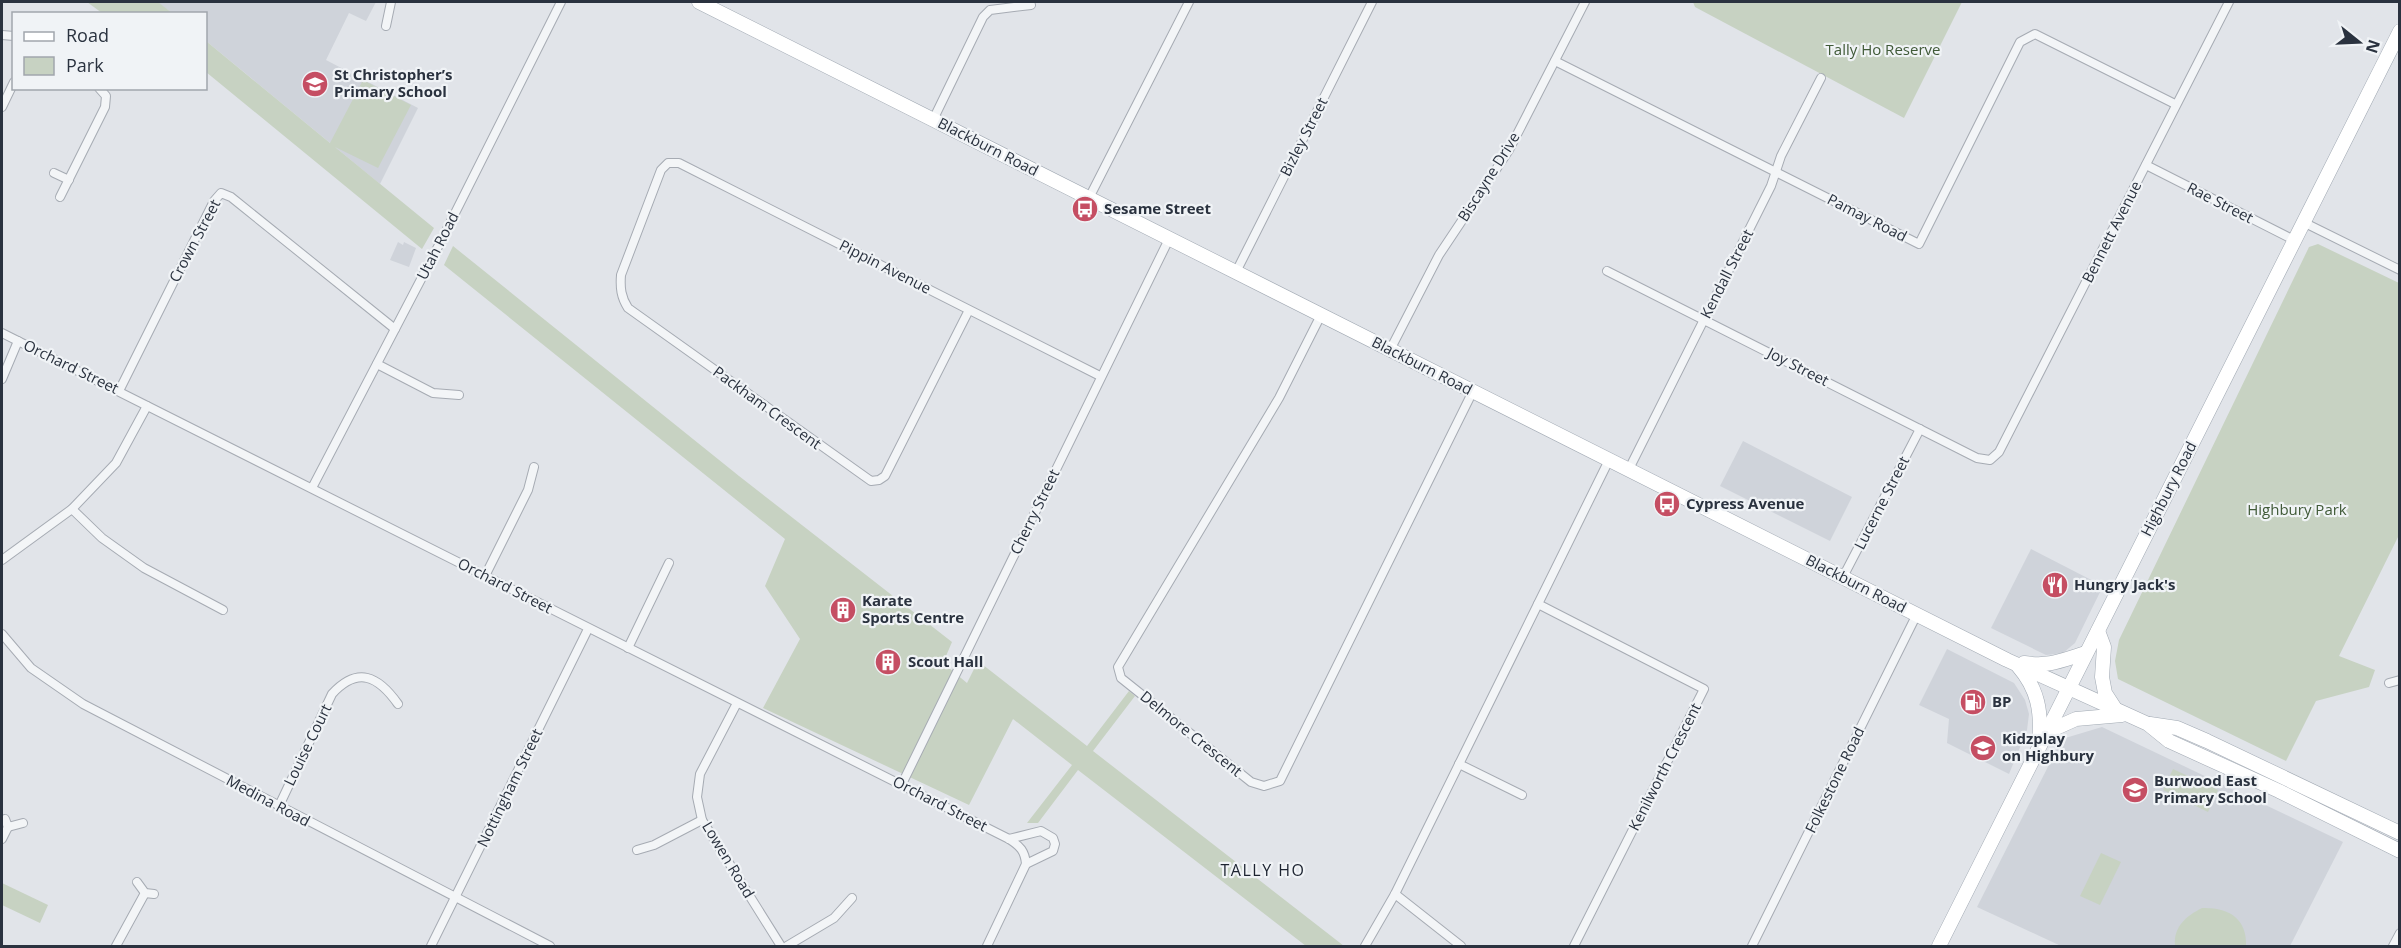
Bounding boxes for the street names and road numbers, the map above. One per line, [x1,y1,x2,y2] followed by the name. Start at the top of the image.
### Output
[1275,94,1332,179] street label: Bizley Street
[935,112,1042,180] street label: Blackburn Road
[1453,128,1524,225] street label: Biscayne Drive
[2077,177,2145,286] street label: Bennett Avenue
[2184,177,2257,227] street label: Rae Street
[1824,188,1911,246] street label: Pamay Road
[164,196,224,285] street label: Crown Street
[412,208,463,283] street label: Utah Road
[1695,225,1757,322] street label: Kendall Street
[836,234,935,298] street label: Pippin Avenue
[1369,331,1476,399] street label: Blackburn Road
[20,334,122,398] street label: Orchard Street
[1763,341,1833,390] street label: Joy Street
[710,361,826,453] street label: Packham Crescent
[2136,438,2201,539] street label: Highbury Road
[1849,452,1913,553] street label: Lucerne Street
[1005,466,1063,558] street label: Cherry Street
[1803,549,1910,617] street label: Blackburn Road
[455,553,556,618] street label: Orchard Street
[1136,686,1247,781] street label: Delmore Crescent
[1623,699,1705,834] street label: Kenilworth Crescent
[279,700,335,789] street label: Louise Court
[1800,723,1868,836] street label: Folkestone Road
[472,725,546,850] street label: Nottingham Street
[223,770,314,831] street label: Medina Road
[890,771,991,836] street label: Orchard Street
[698,818,760,901] street label: Lowen Road

